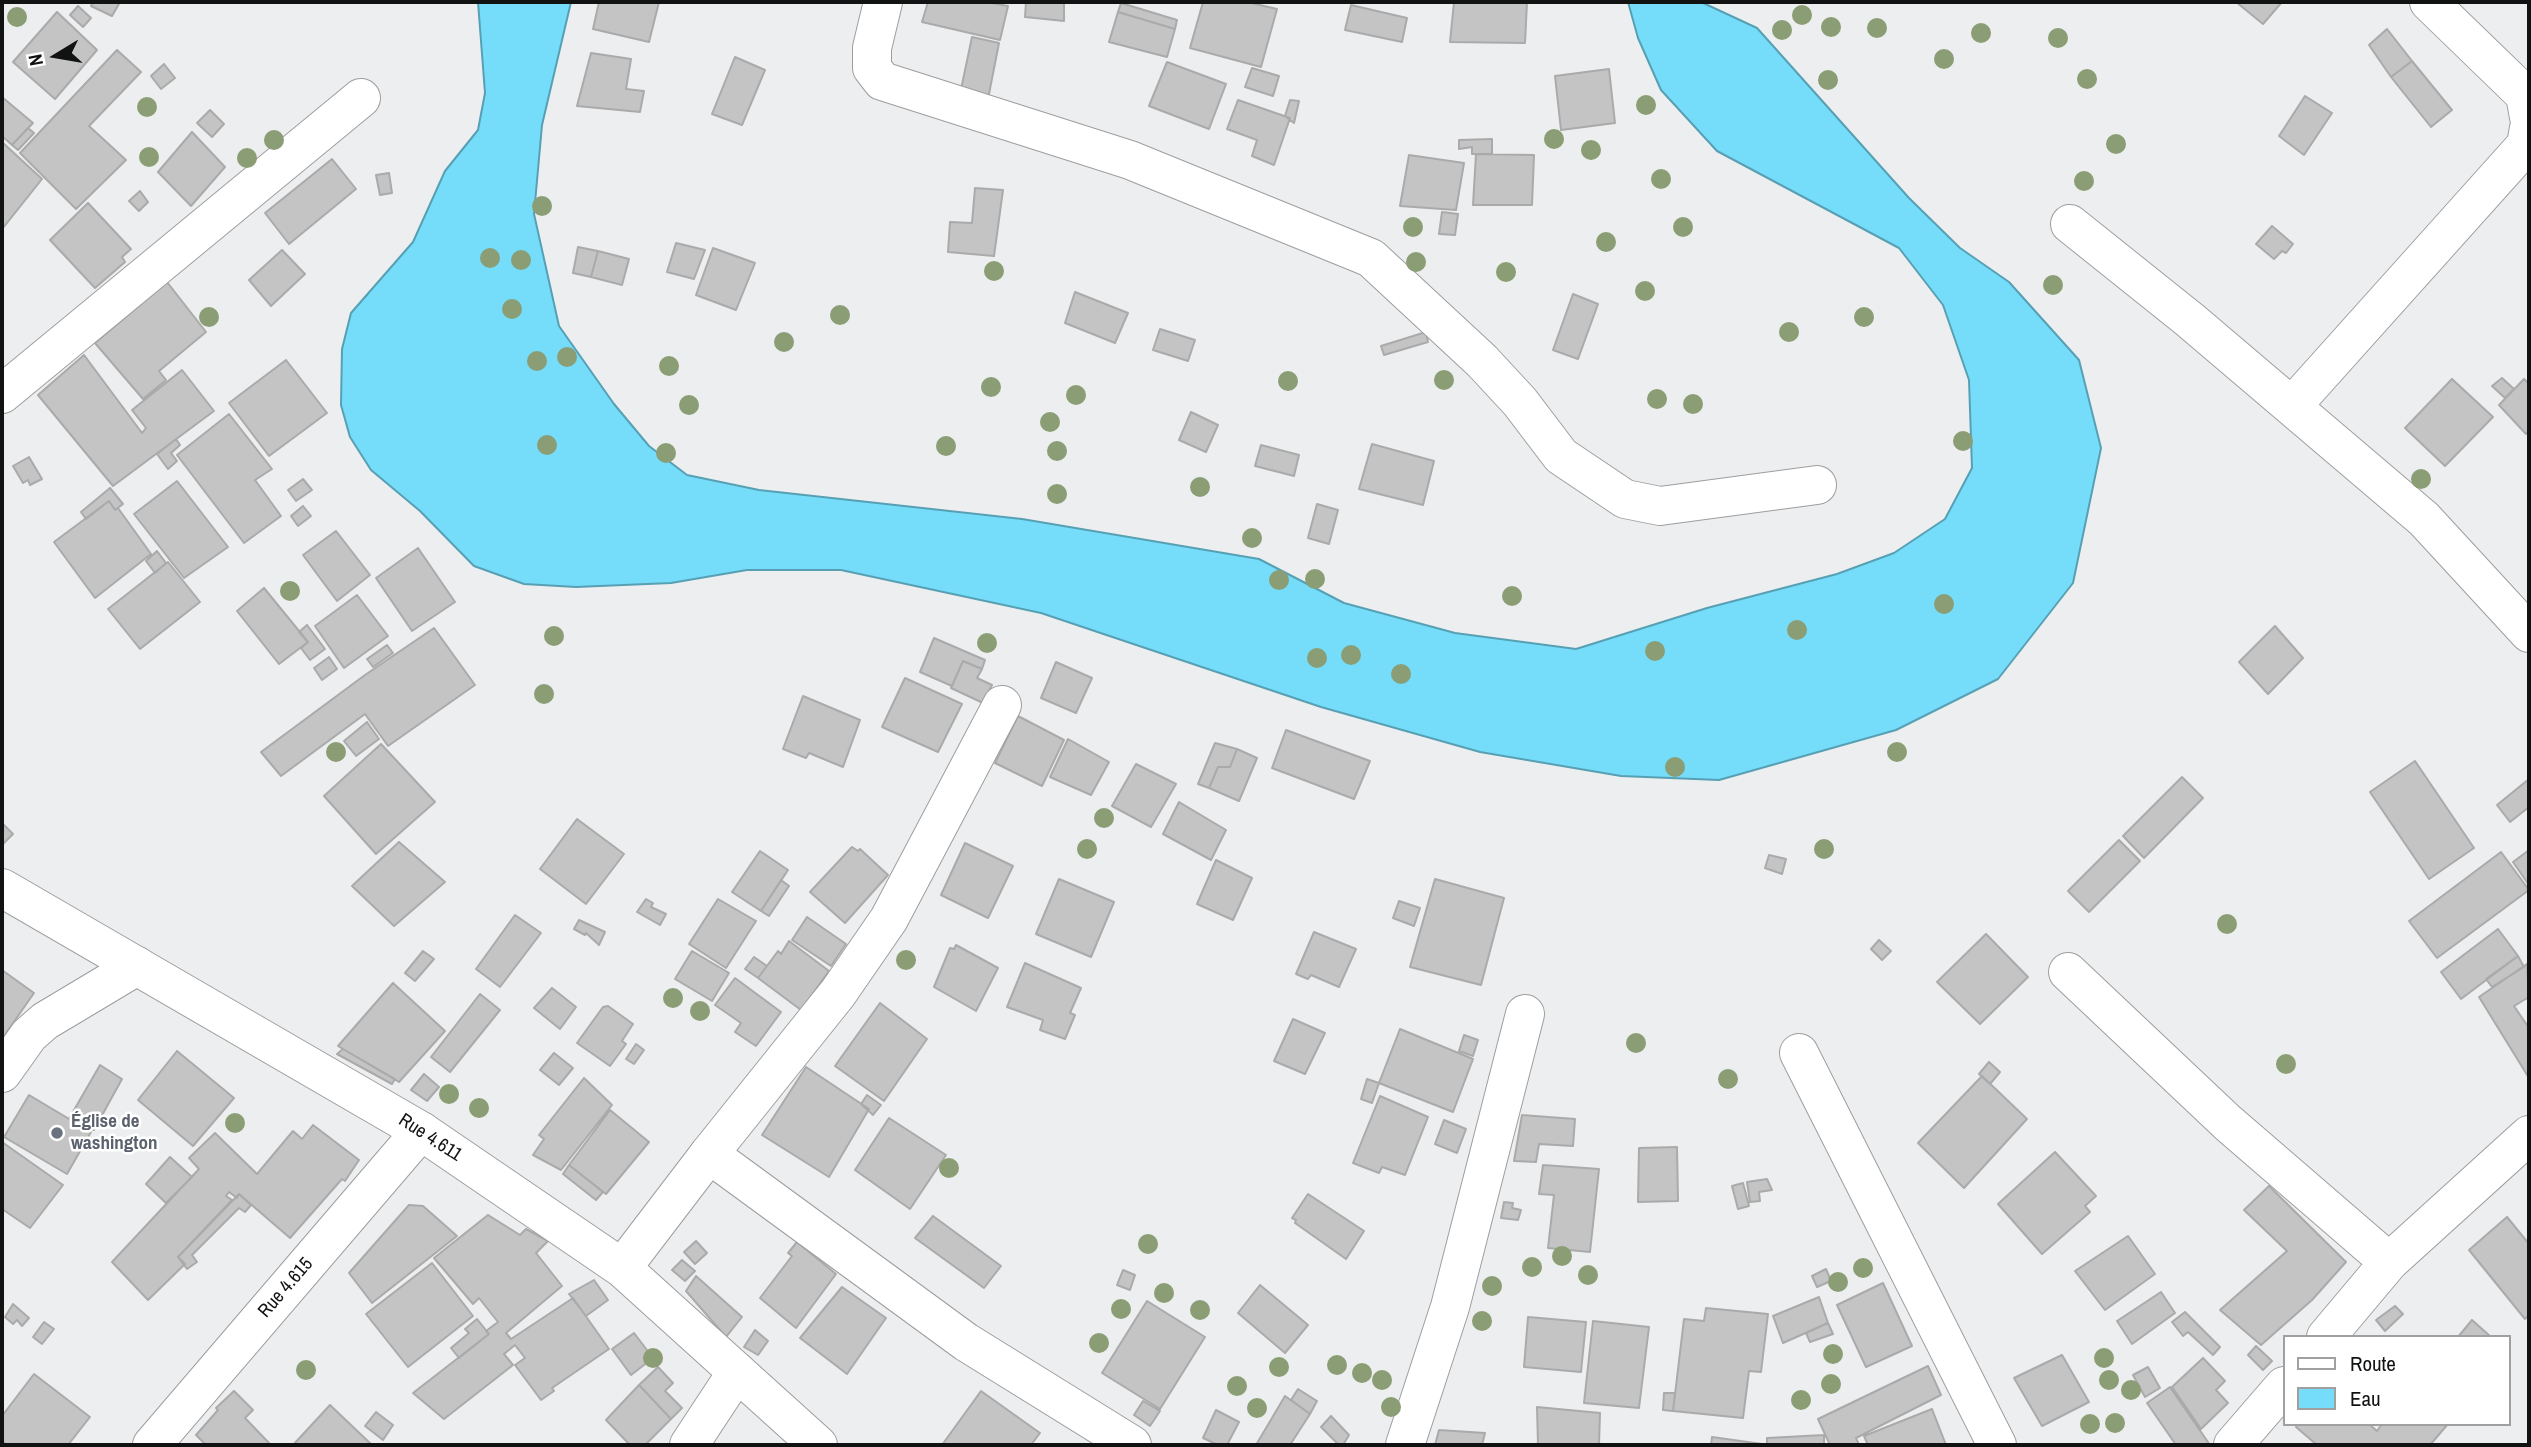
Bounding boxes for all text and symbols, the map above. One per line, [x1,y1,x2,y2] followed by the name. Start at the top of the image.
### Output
[21,21,91,91] north arrow
[22,52,49,68] text: N
[394,1109,466,1167] street label: Rue 4.611
[71,1111,158,1155] place label: Église de washington
[49,1125,65,1141] marker: Église de washington
[254,1253,318,1323] street label: Rue 4.615
[2282,1335,2510,1426] legend
[2350,1349,2396,1378] text: Route
[2350,1384,2381,1413] text: Eau

